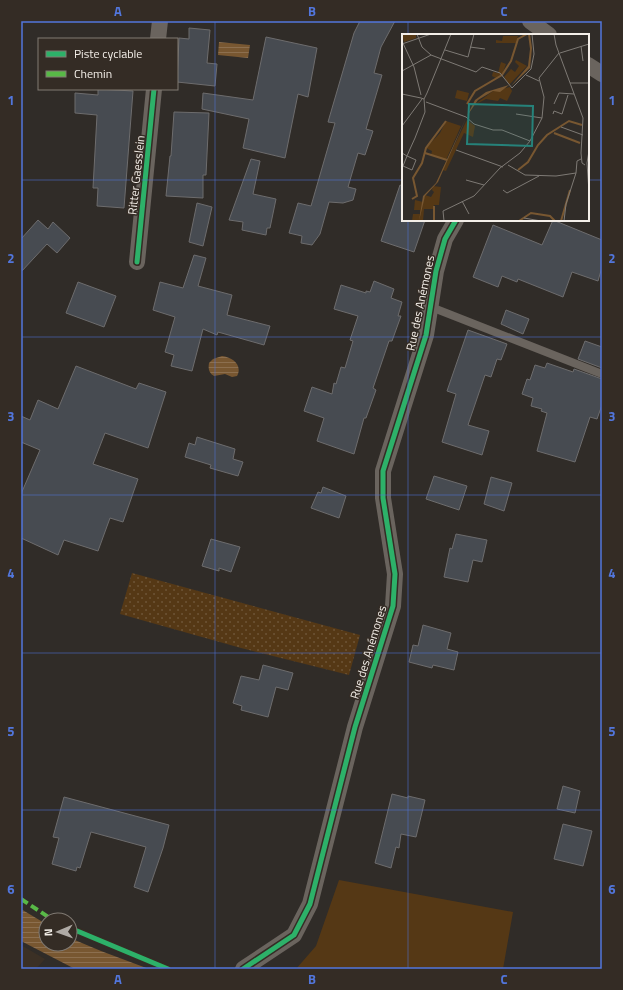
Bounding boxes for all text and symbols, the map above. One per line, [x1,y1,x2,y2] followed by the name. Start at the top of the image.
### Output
[114,1,122,21] text: A
[308,1,316,21] text: B
[500,1,508,21] text: C
[402,34,589,221] inset map
[38,38,178,90] legend
[74,44,142,63] text: Piste cyclable
[74,64,112,83] text: Chemin
[7,90,15,110] text: 1
[608,90,616,110] text: 1
[122,134,150,216] street label: Ritter Gaesslein
[7,248,15,268] text: 2
[608,248,616,268] text: 2
[401,253,439,352] street label: Rue des Anémones
[7,406,15,426] text: 3
[608,406,616,426] text: 3
[7,563,15,583] text: 4
[608,563,616,583] text: 4
[345,602,391,701] street label: Rue des Anémones
[7,721,15,741] text: 5
[608,721,616,741] text: 5
[7,879,15,899] text: 6
[608,879,616,899] text: 6
[38,912,78,952] north arrow
[40,928,56,936] text: N
[114,969,122,989] text: A
[308,969,316,989] text: B
[500,969,508,989] text: C

